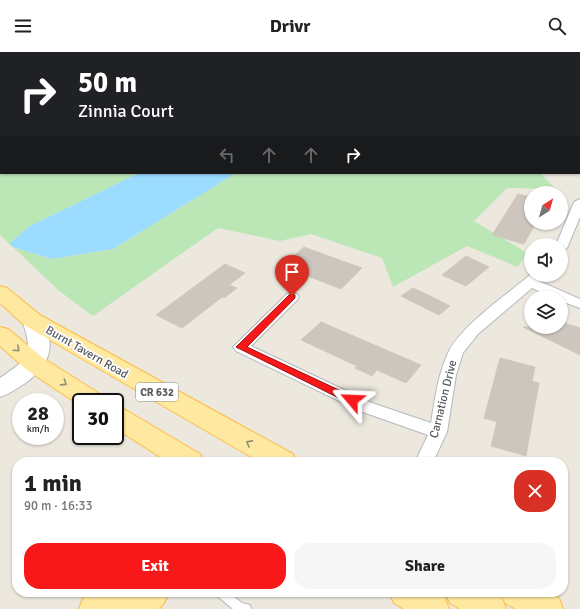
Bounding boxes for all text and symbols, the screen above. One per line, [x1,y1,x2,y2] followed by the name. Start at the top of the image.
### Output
[12,15,34,37] icon: menu
[270,15,310,37] text: Drivr
[546,15,568,37] icon: search
[78,66,137,100] text: 50 m
[12,68,64,120] icon: right
[78,100,174,122] text: Zinnia Court
[216,144,238,166] icon: left
[258,144,280,166] icon: ahead
[300,144,322,166] icon: ahead
[342,144,364,166] icon: right
[524,186,568,230] north arrow
[524,186,568,334] map controls
[524,238,568,282] button: sound
[275,255,309,296] pin
[281,261,303,283] icon: arrive
[524,290,568,334] button: layers
[43,323,131,382] street label: Burnt Tavern Road
[13,344,20,351] one-way arrow
[427,359,460,440] street label: Carnation Drive
[60,378,67,386] one-way arrow
[331,379,373,421] position arrow
[136,383,178,401] road number: CR 632
[72,393,124,445] speed limit sign: 30
[27,401,49,426] text: 28
[27,423,49,435] text: km/h
[246,440,253,448] one-way arrow
[24,468,82,498] text: 1 min
[514,470,556,512] button: close
[24,498,93,514] text: 90 m · 16:33
[24,543,286,589] button: Exit
[294,543,556,589] button: Share

